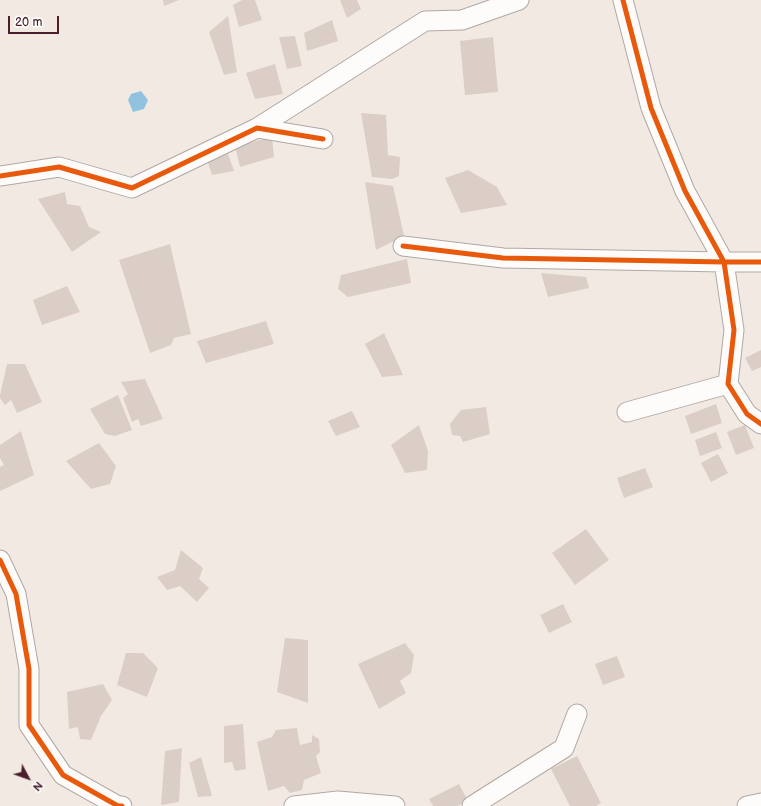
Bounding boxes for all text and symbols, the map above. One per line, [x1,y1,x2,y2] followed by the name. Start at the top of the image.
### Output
[10,8,61,34] scale bar
[15,15,42,30] text: 20 m
[8,758,48,798] north arrow
[30,779,45,794] text: N

